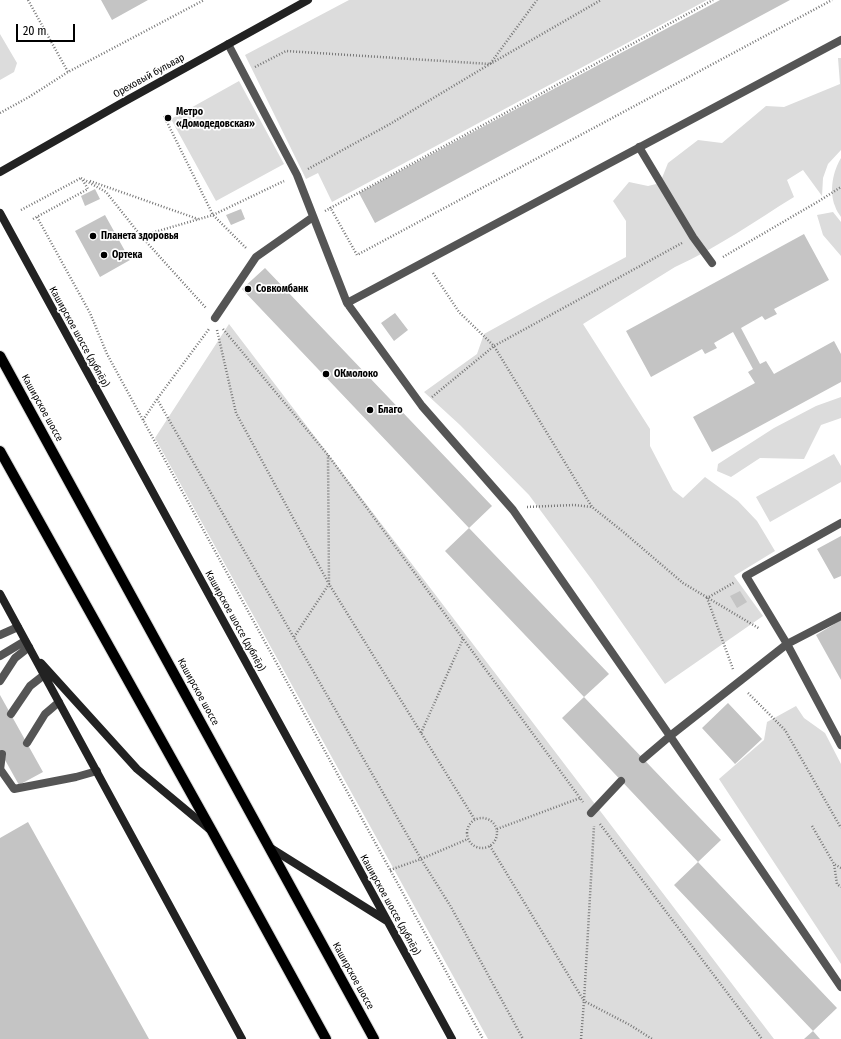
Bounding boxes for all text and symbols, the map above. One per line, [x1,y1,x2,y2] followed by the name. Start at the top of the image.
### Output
[18,16,77,42] scale bar
[23,24,47,38] text: 20 m
[111,51,187,101] street label: Ореховый бульвар
[176,106,255,130] place label: Метро «Домодедовская»
[163,113,173,123] marker: Метро «Домодедовская»
[101,230,179,242] place label: Планета здоровья
[88,231,98,241] marker: Планета здоровья
[112,249,142,261] place label: Ортека
[99,250,109,260] marker: Ортека
[256,283,308,295] place label: Совкомбанк
[243,284,253,294] marker: Совкомбанк
[46,285,112,389] street label: Каширское шоссе (дублёр)
[334,368,378,380] place label: ОКмолоко
[321,369,331,379] marker: ОКмолоко
[19,372,65,444] street label: Каширское шоссе
[378,404,402,416] place label: Благо
[365,405,375,415] marker: Благо
[202,569,268,673] street label: Каширское шоссе (дублёр)
[175,656,221,728] street label: Каширское шоссе
[357,853,423,957] street label: Каширское шоссе (дублёр)
[330,940,376,1012] street label: Каширское шоссе

